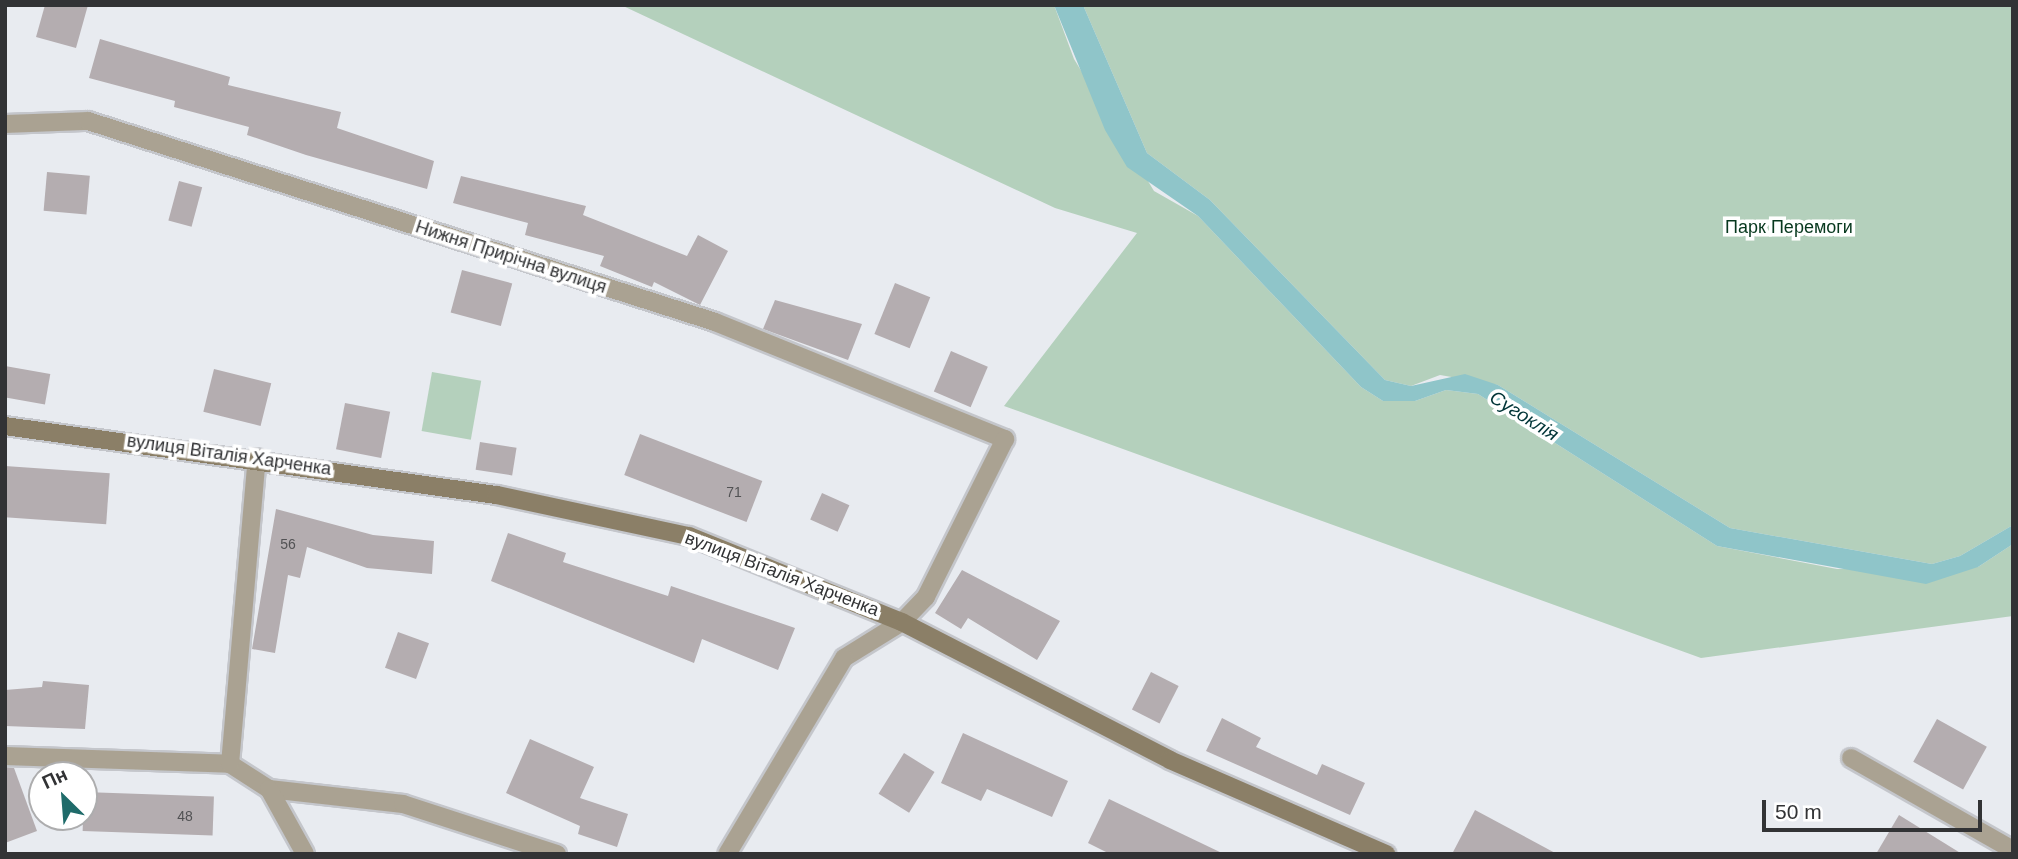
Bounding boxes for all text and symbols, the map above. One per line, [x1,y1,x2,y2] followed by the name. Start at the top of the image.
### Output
[413,216,609,298] street label: Нижня Прирічна вулиця
[1725,216,1853,238] park label: Парк Перемоги
[1485,386,1563,446] water label: Сугоклія
[126,430,332,480] street label: вулиця Віталія Харченка
[726,484,742,500] house number: 71
[682,527,882,621] street label: вулиця Віталія Харченка
[280,536,296,552] house number: 56
[28,761,98,831] north arrow
[39,764,71,793] text: Пн
[1766,786,1986,830] scale bar
[1775,800,1822,823] text: 50 m
[177,808,193,824] house number: 48

